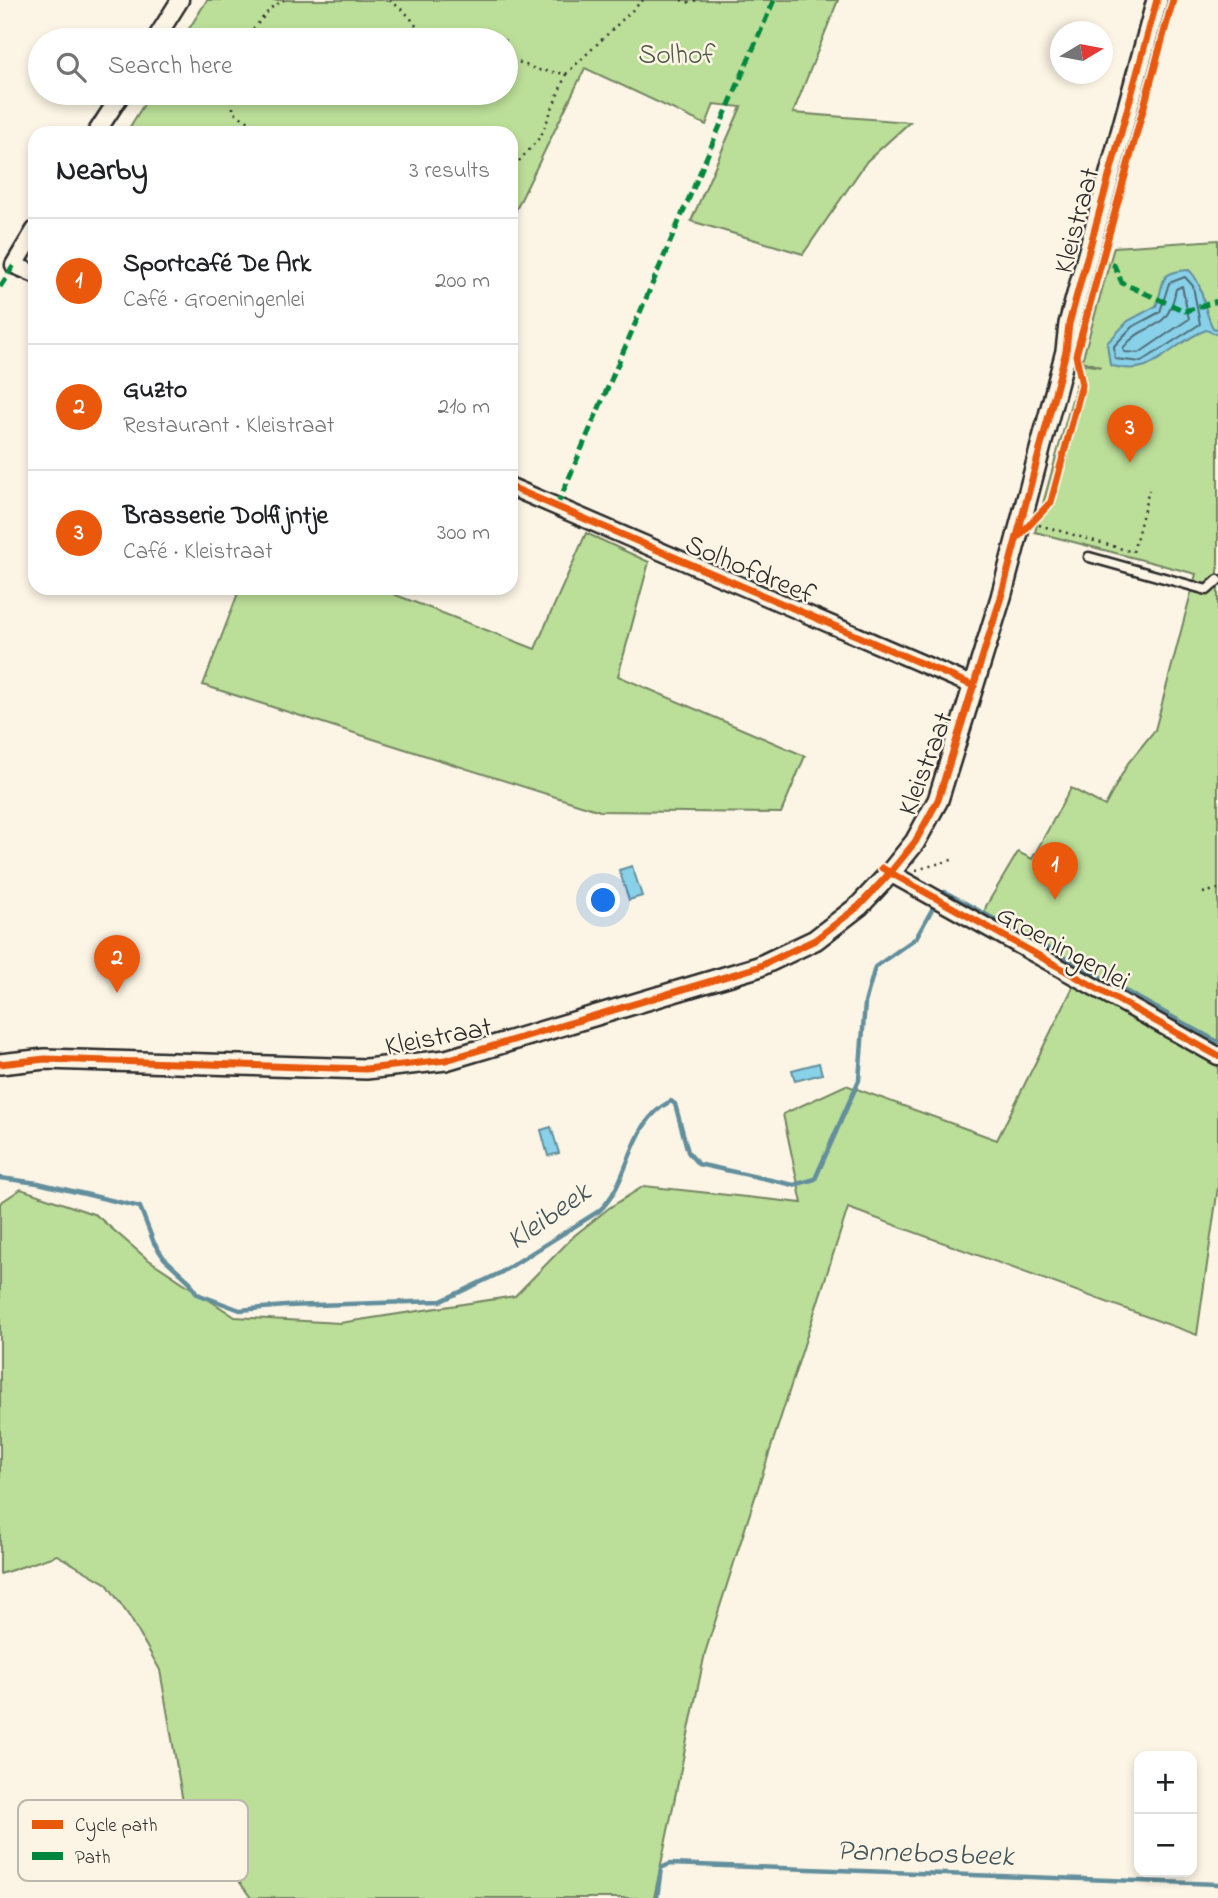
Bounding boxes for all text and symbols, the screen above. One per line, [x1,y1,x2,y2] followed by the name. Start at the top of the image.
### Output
[1050,21,1113,84] north arrow
[28,28,518,105] search box
[638,36,716,77] park label: Solhof
[52,48,90,86] icon: search
[108,48,233,86] text: Search here
[56,150,148,194] text: Nearby
[409,155,490,188] text: 3 results
[1045,164,1112,278] street label: Kleistraat
[123,246,311,284] text: Sportcafé De Ark
[75,265,83,298] text: 1
[435,265,490,298] text: 200 m
[123,284,305,317] text: Café · Groeningenlei
[123,372,187,410] text: Guzto
[73,391,85,424] text: 2
[438,391,490,424] text: 210 m
[1107,405,1153,463] pin: 3
[123,410,335,443] text: Restaurant · Kleistraat
[123,498,328,536] text: Brasserie Dolfijntje
[74,517,84,550] text: 3
[437,517,490,550] text: 300 m
[678,525,821,617] street label: Solhofdreef
[123,536,273,569] text: Café · Kleistraat
[889,707,966,822] street label: Kleistraat
[1032,842,1078,900] pin: 1
[586,883,620,917] your location
[988,895,1137,1003] street label: Groeningenlei
[94,935,140,993] pin: 2
[382,1008,496,1069] street label: Kleistraat
[498,1171,602,1263] water label: Kleibeek
[1134,1751,1197,1877] map controls
[1134,1751,1197,1814] button: +
[18,1800,248,1881] legend
[75,1813,157,1841] text: Cycle path
[1134,1814,1197,1877] button: −
[835,1830,1016,1880] water label: Pannebosbeek
[75,1845,111,1872] text: Path

